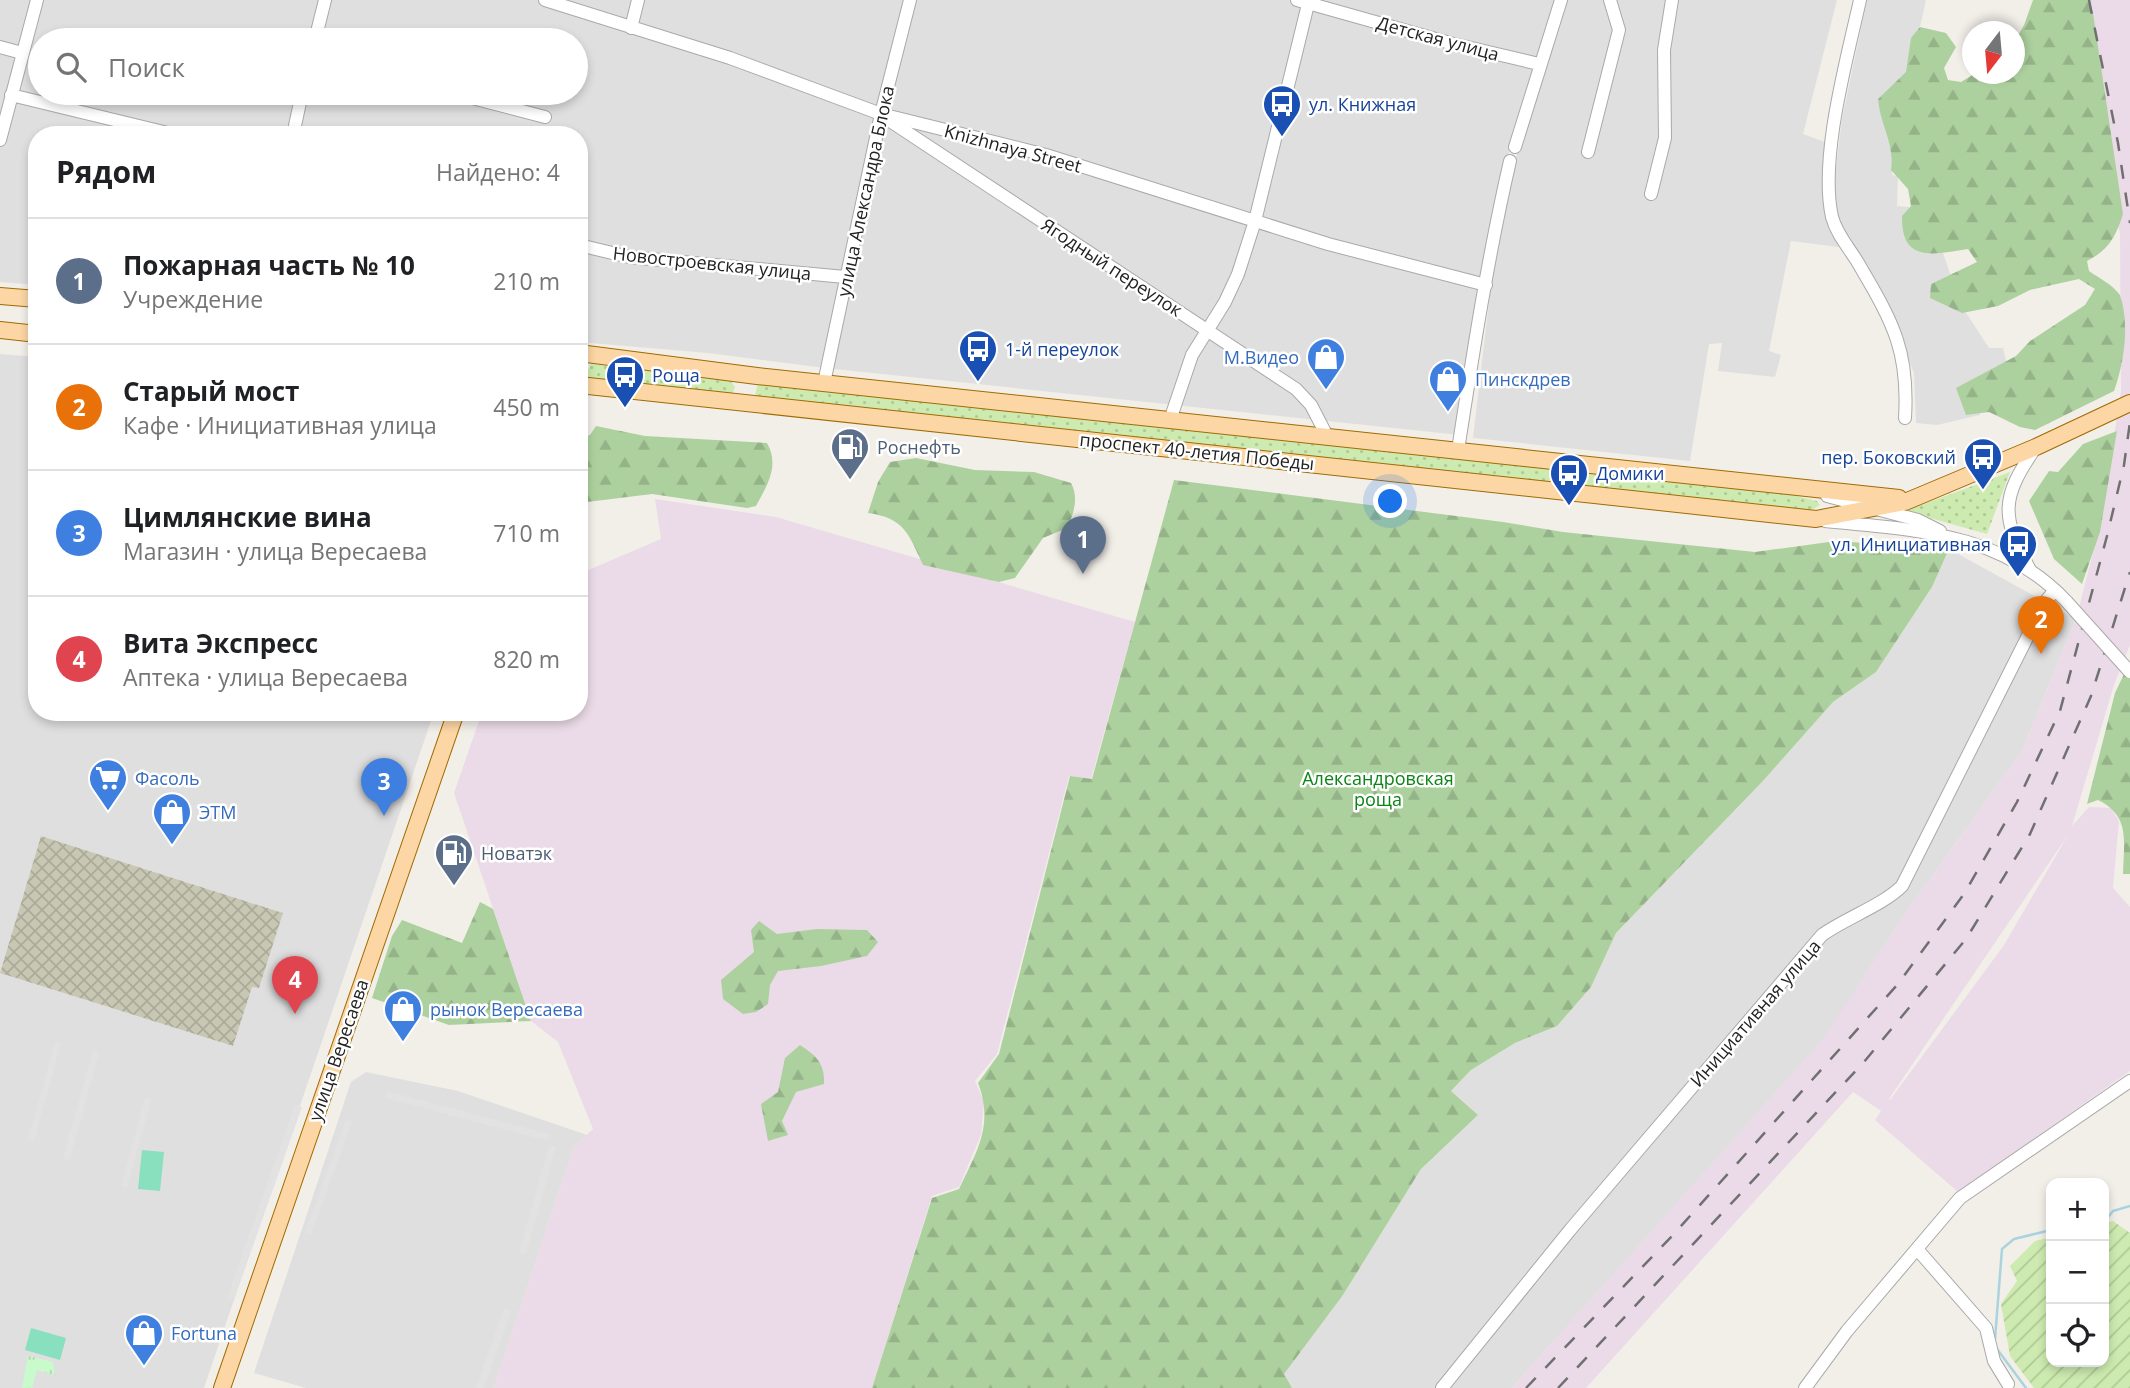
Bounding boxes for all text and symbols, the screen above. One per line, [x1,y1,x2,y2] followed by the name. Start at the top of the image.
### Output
[1374,10,1502,66] street label: Детская улица
[1962,21,2025,84] north arrow
[28,28,588,105] search box
[52,48,90,86] icon: search
[108,49,185,85] text: Поиск
[831,83,899,299] street label: улица Александра Блока
[1261,83,1303,138] bus stop icon: ул. Книжная
[1309,92,1416,116] place label: ул. Книжная
[942,118,1084,178] street label: Knizhnaya Street
[56,151,156,192] text: Рядом
[436,156,560,188] text: Найдено: 4
[1037,212,1188,322] street label: Ягодный переулок
[612,241,812,285] street label: Новостроевская улица
[123,247,415,283] text: Пожарная часть № 10
[72,265,86,297] text: 1
[493,265,560,297] text: 210 m
[123,283,263,315] text: Учреждение
[957,328,999,383] bus stop icon: 1-й переулок
[1305,336,1347,391] shop icon: М.Видео
[1005,337,1120,361] place label: 1-й переулок
[1224,345,1299,369] place label: М.Видео
[604,354,646,409] bus stop icon: Роща
[1427,358,1469,413] shop icon: Пинскдрев
[652,363,700,387] place label: Роща
[1475,367,1571,391] place label: Пинскдрев
[123,373,300,409] text: Старый мост
[72,391,86,423] text: 2
[493,391,560,423] text: 450 m
[123,409,437,441] text: Кафе · Инициативная улица
[829,426,871,481] fuel station icon: Роснефть
[1079,427,1315,475] street label: проспект 40-летия Победы
[877,435,961,459] place label: Роснефть
[1962,436,2004,491] bus stop icon: пер. Боковский
[1821,445,1956,469] place label: пер. Боковский
[1548,452,1590,507] bus stop icon: Домики
[1596,461,1665,485] place label: Домики
[1373,484,1407,518] your location
[123,499,372,535] text: Цимлянские вина
[1060,516,1106,574] pin: 1
[72,517,86,549] text: 3
[493,517,560,549] text: 710 m
[1997,523,2039,578] bus stop icon: ул. Инициативная
[1831,532,1991,556] place label: ул. Инициативная
[123,535,427,567] text: Магазин · улица Вересаева
[2018,596,2064,654] pin: 2
[123,625,318,661] text: Вита Экспресс
[72,643,86,675] text: 4
[493,643,560,675] text: 820 m
[123,661,408,693] text: Аптека · улица Вересаева
[87,757,129,812] supermarket icon: Фасоль
[361,758,407,816] pin: 3
[135,766,200,790] place label: Фасоль
[1302,766,1454,811] park label: Александровская роща
[151,791,193,846] shop icon: ЭТМ
[199,800,236,824] place label: ЭТМ
[433,832,475,887] fuel station icon: Новатэк
[481,841,553,865] place label: Новатэк
[1684,934,1826,1092] street label: Инициативная улица
[272,956,318,1014] pin: 4
[302,976,374,1124] street label: улица Вересаева
[382,988,424,1043] shop icon: рынок Вересаева
[430,997,583,1021] place label: рынок Вересаева
[2046,1178,2109,1367] map controls
[2046,1178,2109,1241] button: +
[2046,1241,2109,1304] button: −
[2046,1304,2109,1367] button: locate
[123,1312,165,1367] shop icon: Fortuna
[171,1321,237,1345] place label: Fortuna

